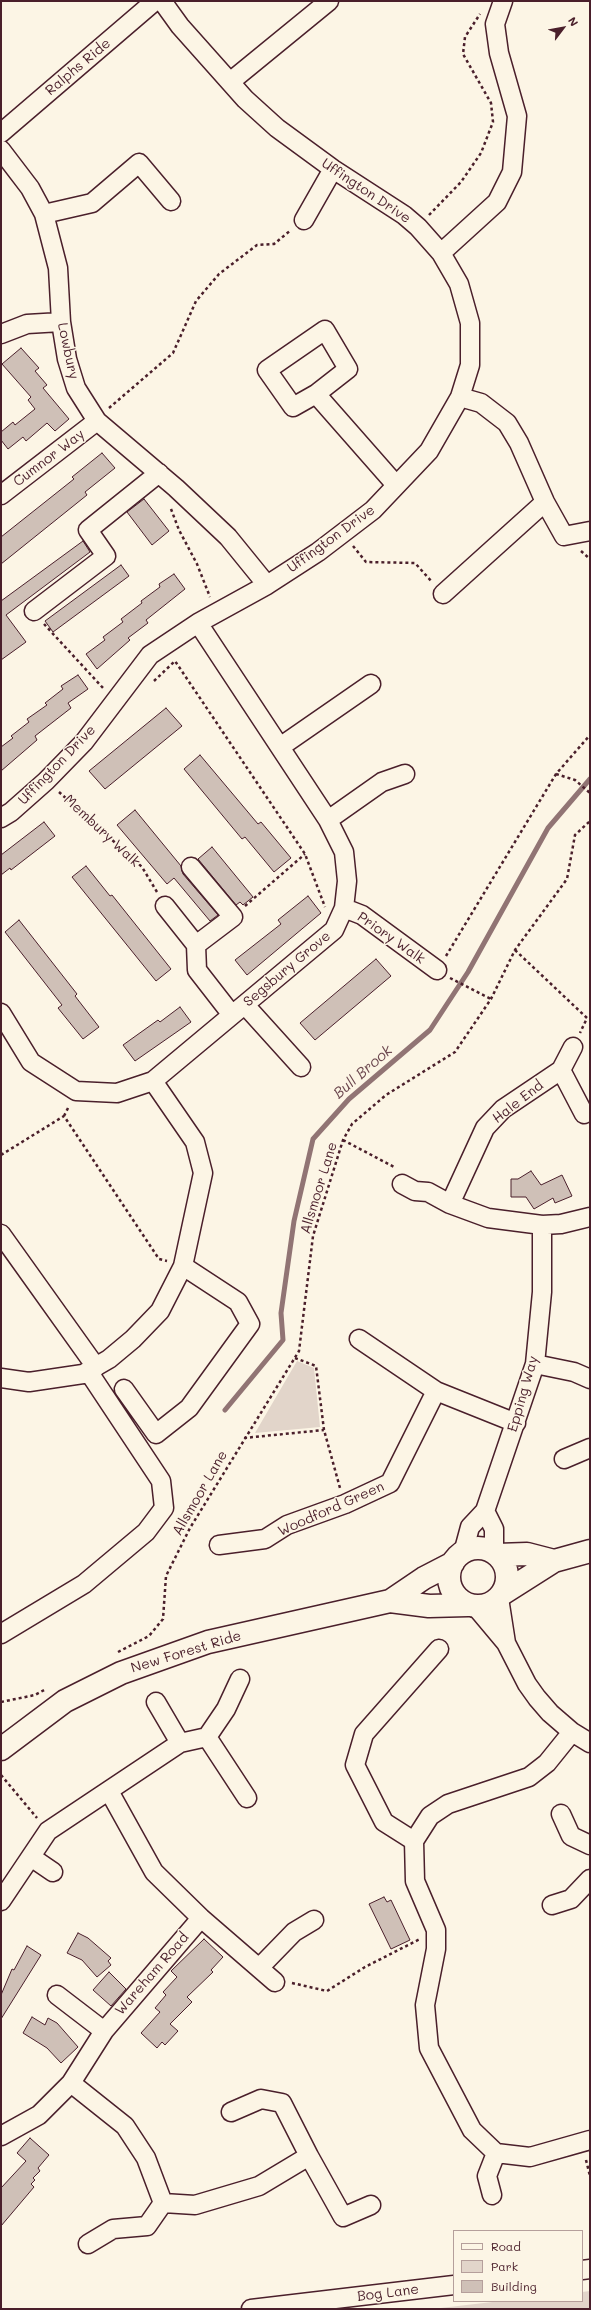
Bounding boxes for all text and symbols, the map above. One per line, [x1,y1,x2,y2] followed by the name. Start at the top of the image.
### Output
[543,8,583,48] north arrow
[565,14,582,29] text: N
[42,35,114,99] street label: Ralphs Ride
[318,155,414,227] street label: Uffington Drive
[54,321,82,381] street label: Lowbury
[10,426,88,490] street label: Cumnor Way
[284,502,378,576] street label: Uffington Drive
[15,722,99,808] street label: Uffington Drive
[60,791,144,871] street label: Membury Walk
[354,908,428,968] street label: Priory Walk
[240,928,334,1010] street label: Segsbury Grove
[330,1041,396,1103] water label: Bull Brook
[489,1077,547,1127] street label: Hale End
[297,1140,341,1236] street label: Allsmoor Lane
[504,1354,542,1434] street label: Epping Way
[169,1448,231,1538] street label: Allsmoor Lane
[275,1478,387,1540] street label: Woodford Green
[129,1627,243,1677] street label: New Forest Ride
[112,1929,192,2019] street label: Wareham Road
[453,2230,583,2302] legend
[491,2238,521,2254] text: Road
[491,2258,518,2274] text: Park
[491,2278,537,2294] text: Building
[356,2281,420,2305] street label: Bog Lane

